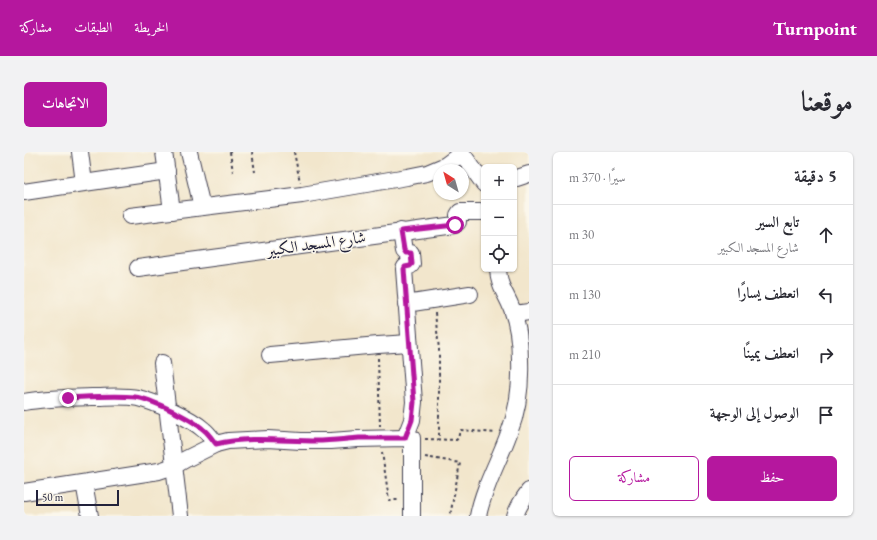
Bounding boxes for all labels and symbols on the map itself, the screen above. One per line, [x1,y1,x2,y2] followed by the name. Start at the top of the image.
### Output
[433,164,469,200] north arrow
[446,216,464,234] route start
[263,226,367,264] street label: شارع المسجد الكبير
[59,389,77,407] route end
[36,488,119,507] scale bar

